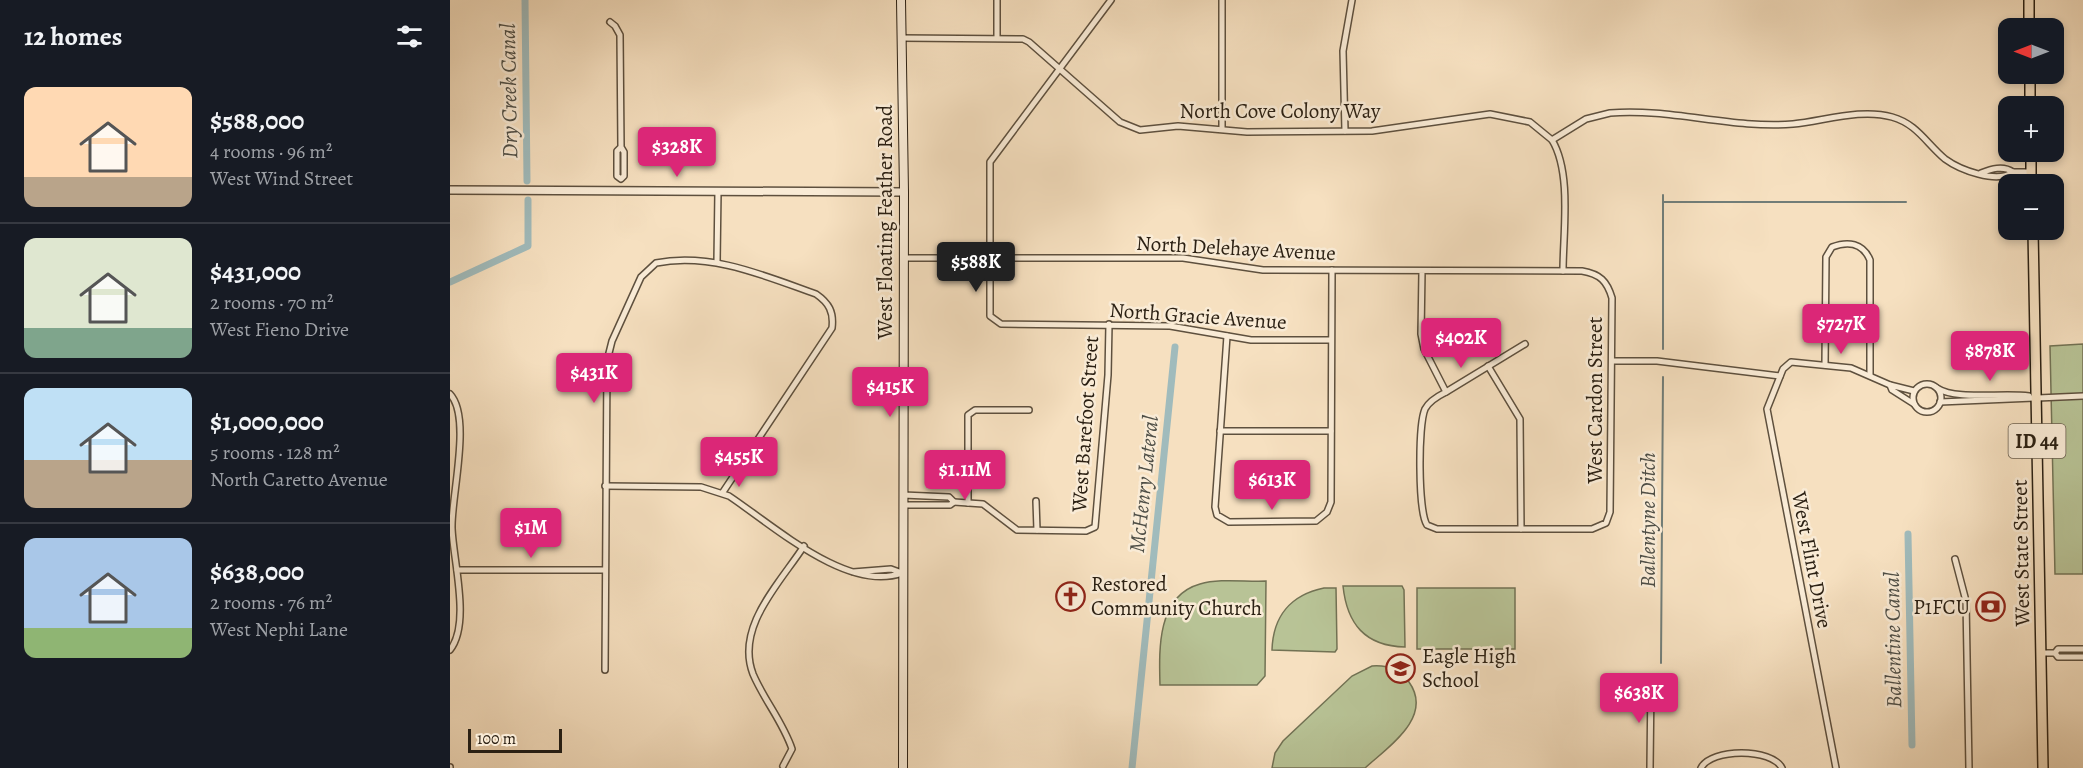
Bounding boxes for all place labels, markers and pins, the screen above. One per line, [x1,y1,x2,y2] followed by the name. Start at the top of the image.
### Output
[635,127,719,178] pin: $328K
[934,242,1018,293] pin: $588K
[1799,304,1883,355] pin: $727K
[1419,318,1503,369] pin: $402K
[1948,331,2032,382] pin: $878K
[552,353,636,404] pin: $431K
[848,367,932,418] pin: $415K
[697,437,781,488] pin: $455K
[916,450,1014,501] pin: $1.11M
[1230,460,1314,511] pin: $613K
[502,508,560,559] pin: $1M
[1091,570,1262,622] place label: Restored Community Church
[1054,580,1086,612] church icon: Restored Community Church
[1975,591,2007,623] bank icon: P1FCU
[1913,593,1970,621] place label: P1FCU
[1422,642,1516,694] place label: Eagle High School
[1385,652,1417,684] school or university icon: Eagle High School
[1597,673,1681,724] pin: $638K

